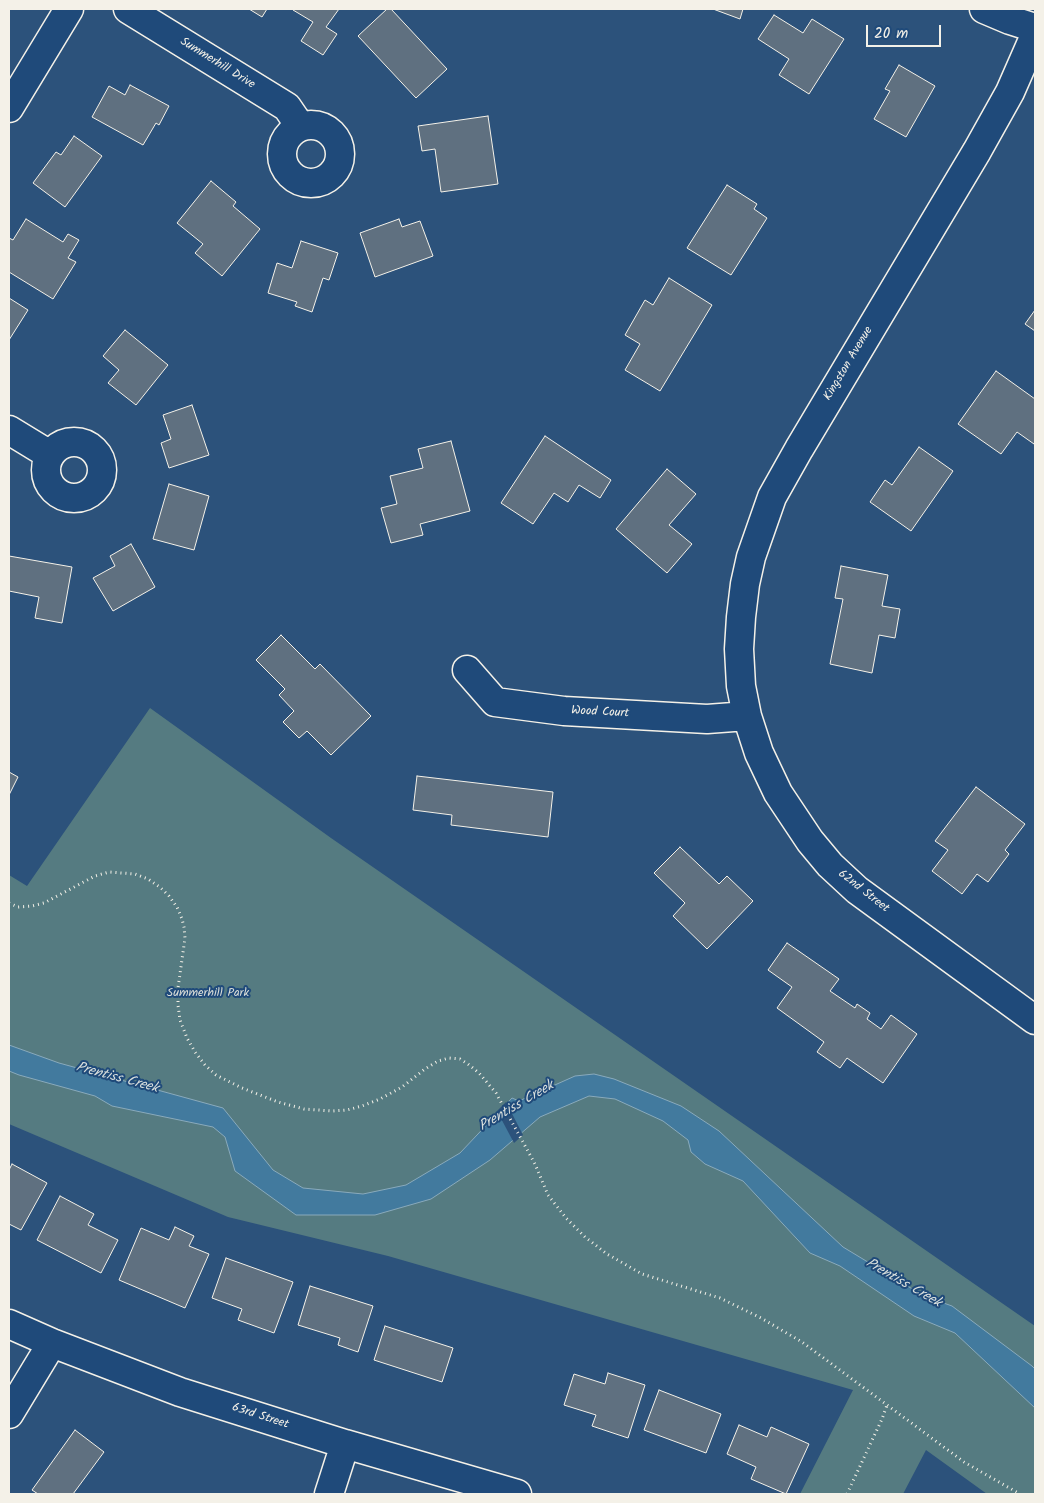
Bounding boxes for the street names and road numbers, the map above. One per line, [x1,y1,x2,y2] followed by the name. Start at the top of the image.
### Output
[177,35,257,93] street label: Summerhill Drive
[821,324,877,404] street label: Kingston Avenue
[571,704,629,722] street label: Wood Court
[834,867,892,917] street label: 62nd Street
[230,1401,290,1433] street label: 63rd Street

